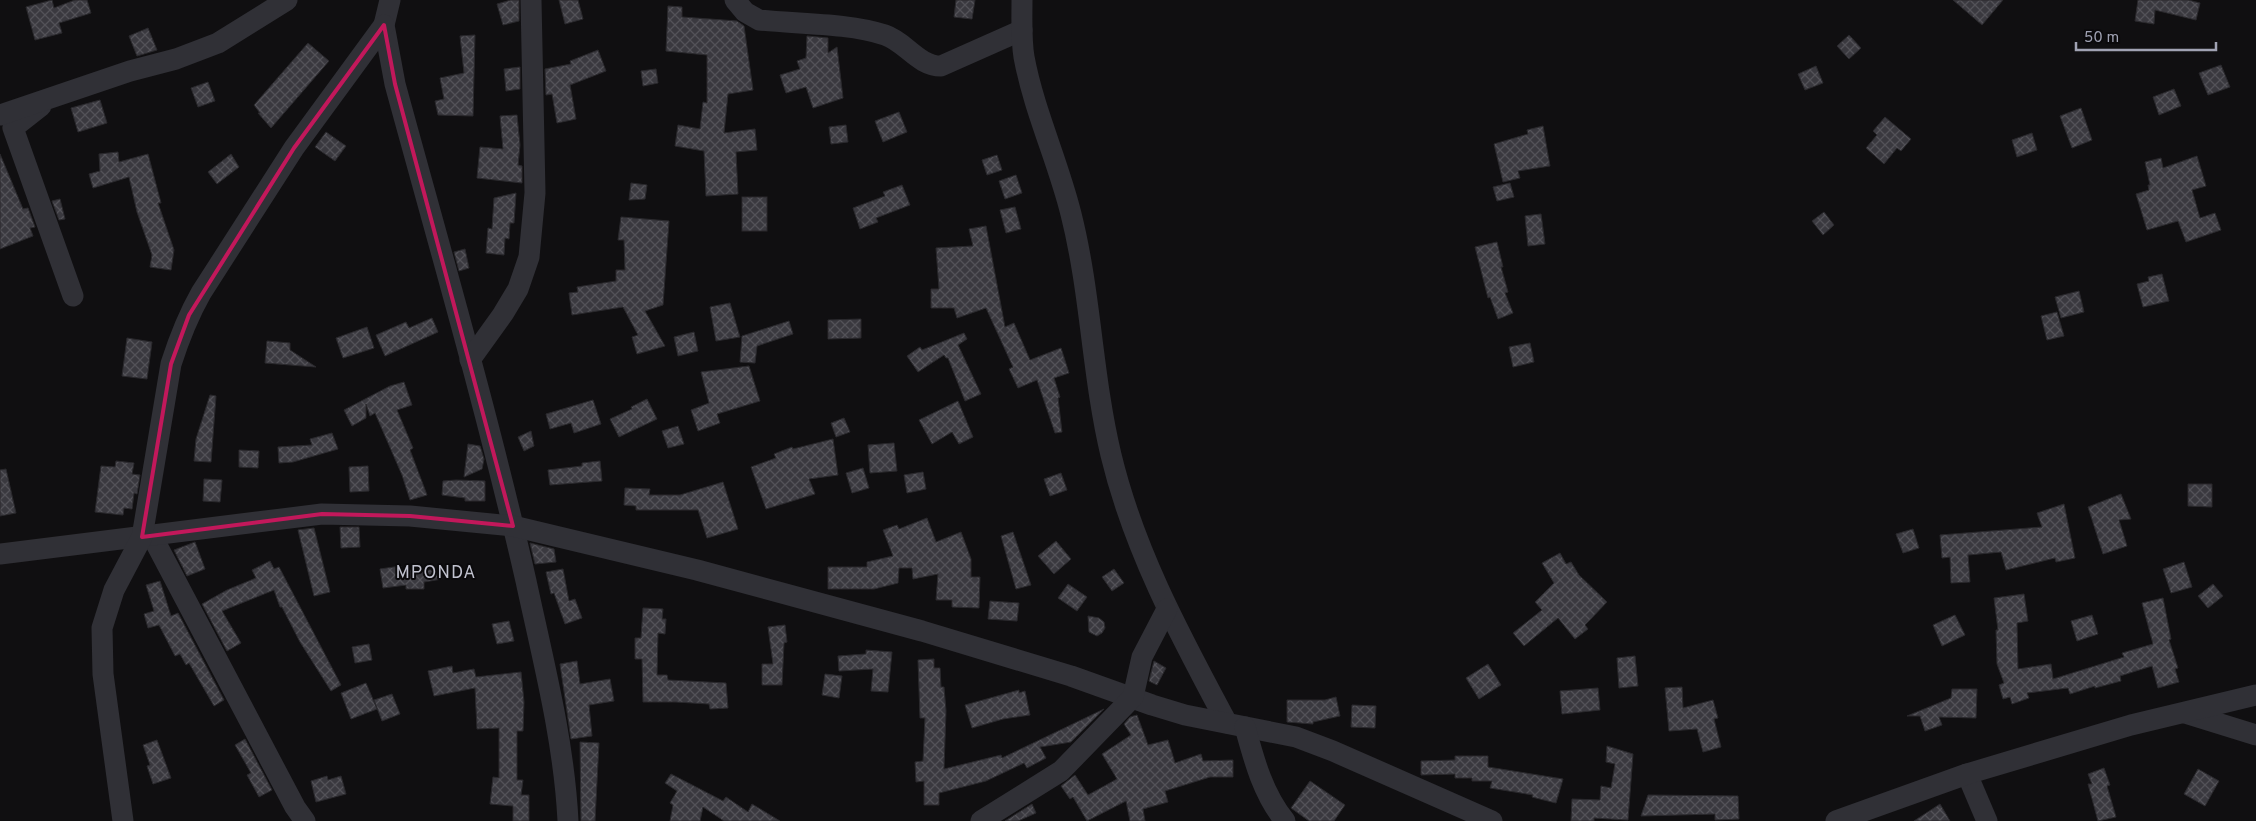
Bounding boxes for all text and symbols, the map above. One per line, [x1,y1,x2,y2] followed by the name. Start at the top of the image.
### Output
[2076,20,2216,52] scale bar
[2084,29,2119,48] text: 50 m
[395,562,477,585] district label: MPONDA

